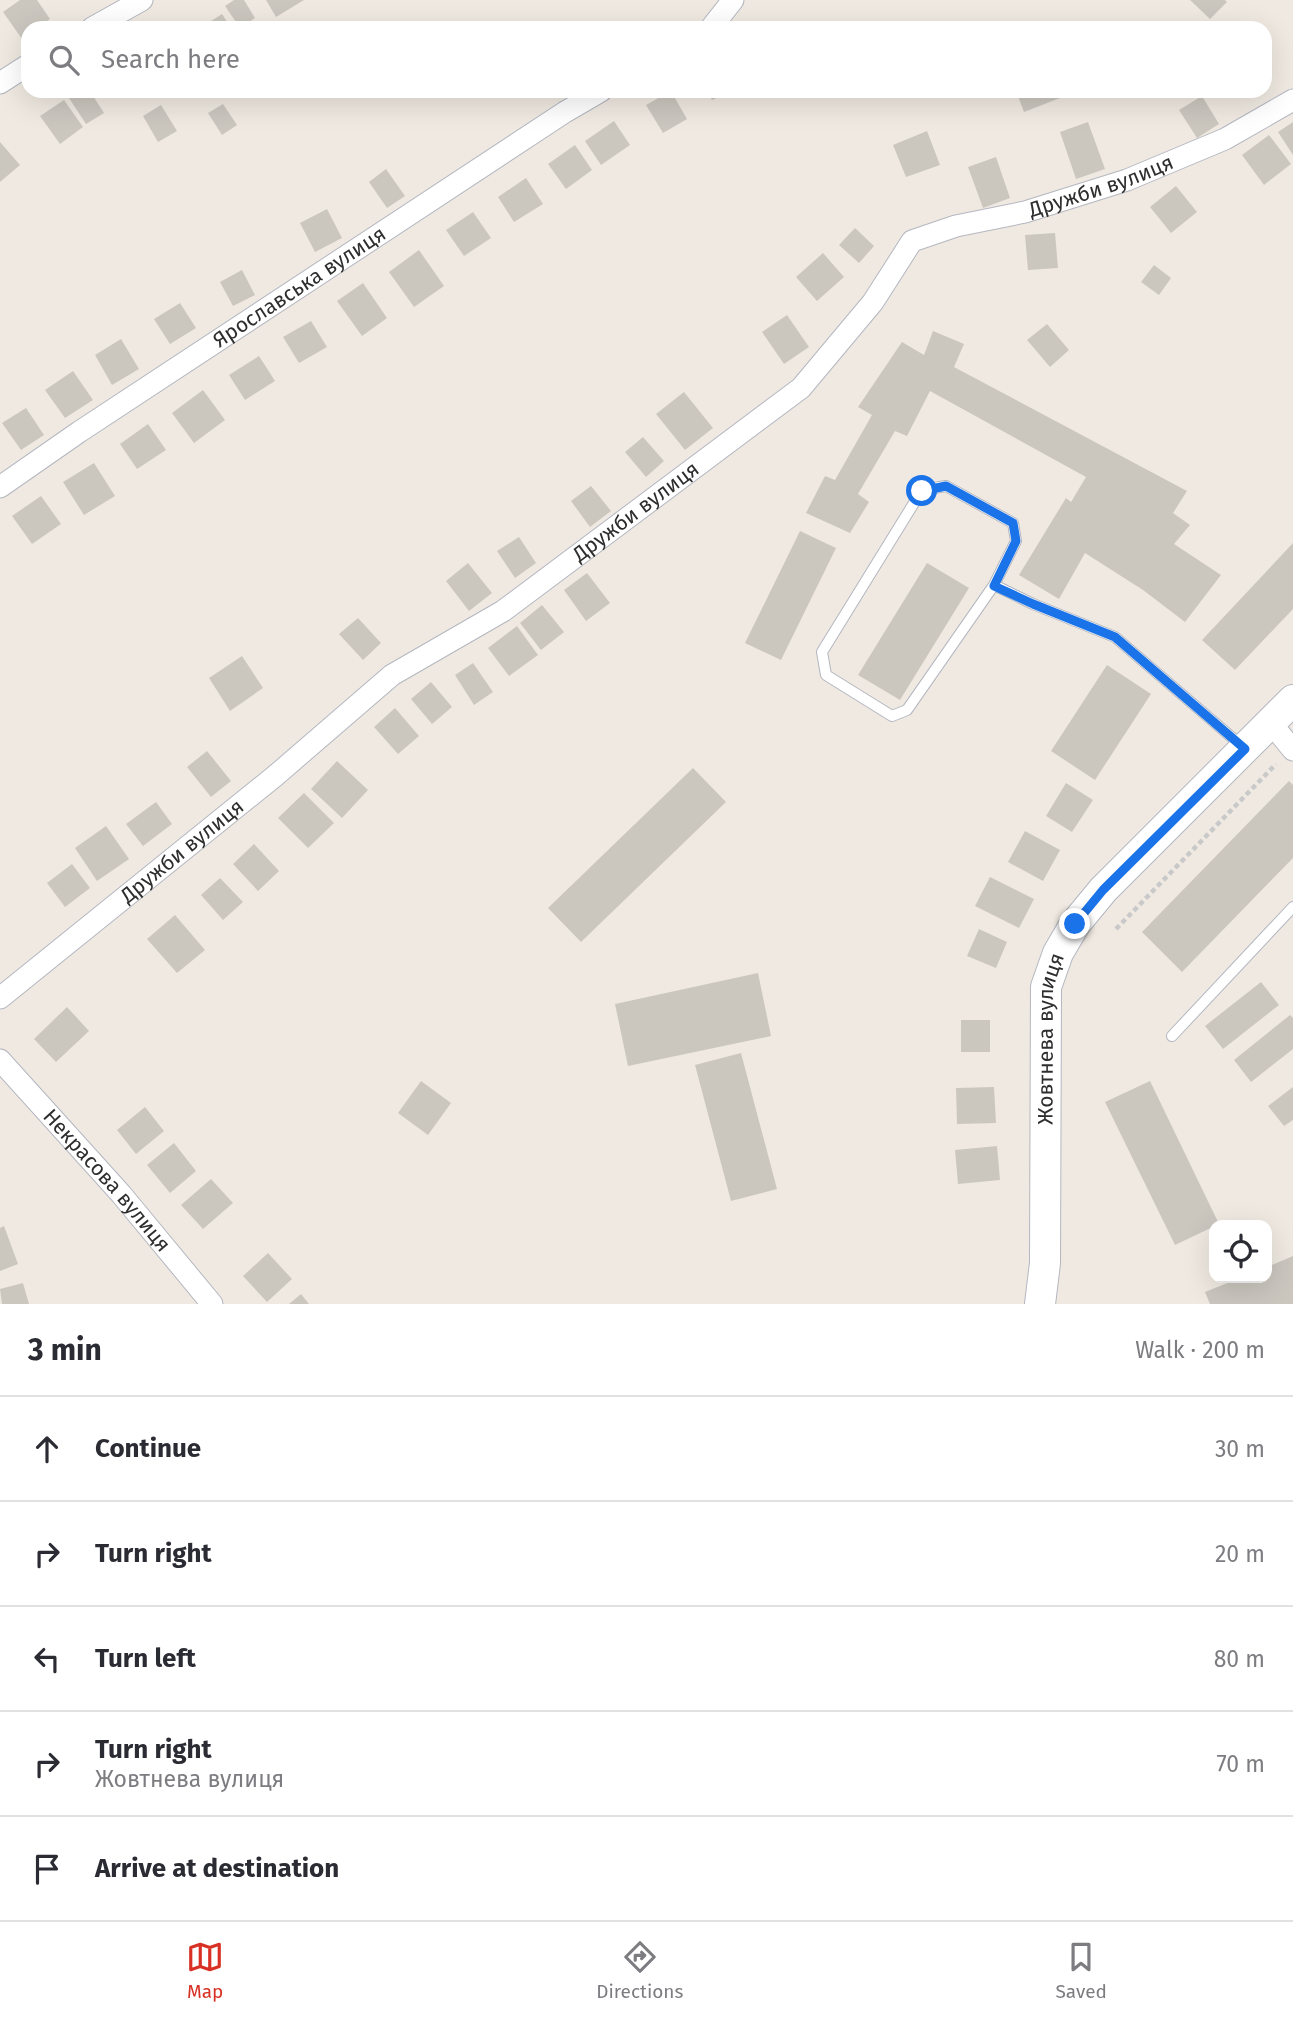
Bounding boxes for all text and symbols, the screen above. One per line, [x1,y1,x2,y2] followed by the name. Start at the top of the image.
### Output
[21,21,1272,98] search box
[45,41,83,79] icon: search
[101,44,240,75] text: Search here
[1025,149,1177,223] street label: Дружби вулиця
[208,221,391,353] street label: Ярославська вулиця
[567,456,704,568] street label: Дружби вулиця
[906,475,937,506] route start
[114,793,249,909] street label: Дружби вулиця
[1059,908,1090,939] route end
[1033,950,1070,1125] street label: Жовтнева вулиця
[38,1104,176,1257] street label: Некрасова вулиця
[1209,1220,1272,1283] map controls
[1209,1220,1272,1283] button: locate
[28,1332,102,1368] text: 3 min
[1135,1336,1265,1364] text: Walk · 200 m
[28,1430,66,1468] icon: ahead
[95,1433,201,1464] text: Continue
[1215,1435,1265,1463] text: 30 m
[28,1535,66,1573] icon: right
[95,1538,212,1569] text: Turn right
[1215,1540,1265,1568] text: 20 m
[28,1640,66,1678] icon: left
[95,1643,196,1674] text: Turn left
[1214,1645,1265,1673] text: 80 m
[95,1734,212,1765] text: Turn right
[28,1745,66,1783] icon: right
[1216,1750,1265,1778] text: 70 m
[95,1765,284,1793] text: Жовтнева вулиця
[28,1850,66,1888] icon: arrive
[95,1853,339,1884] text: Arrive at destination
[186,1938,224,2003] tab: Map
[596,1938,683,2003] tab: Directions
[1056,1938,1107,2003] tab: Saved

